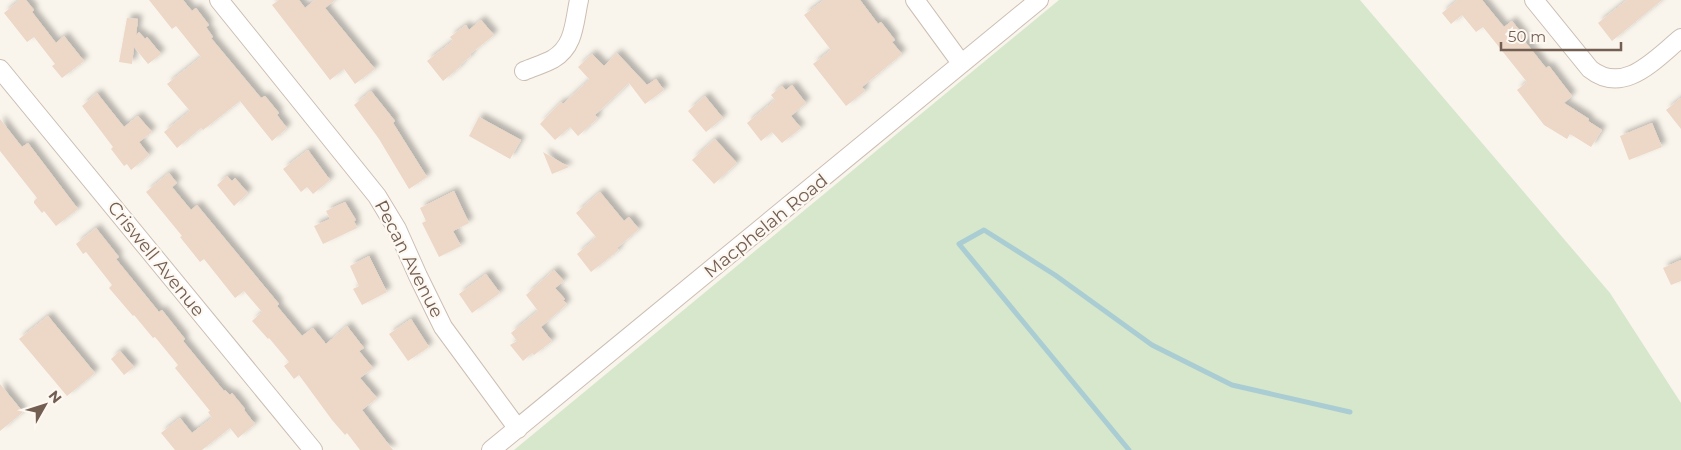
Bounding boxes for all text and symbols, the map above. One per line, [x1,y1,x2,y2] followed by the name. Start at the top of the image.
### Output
[1501,20,1621,52] scale bar
[1508,27,1546,46] text: 50 m
[700,169,832,283] street label: Macphelah Road
[370,196,448,322] street label: Pecan Avenue
[103,197,209,321] street label: Criswell Avenue
[20,380,70,430] north arrow
[45,387,66,407] text: N

